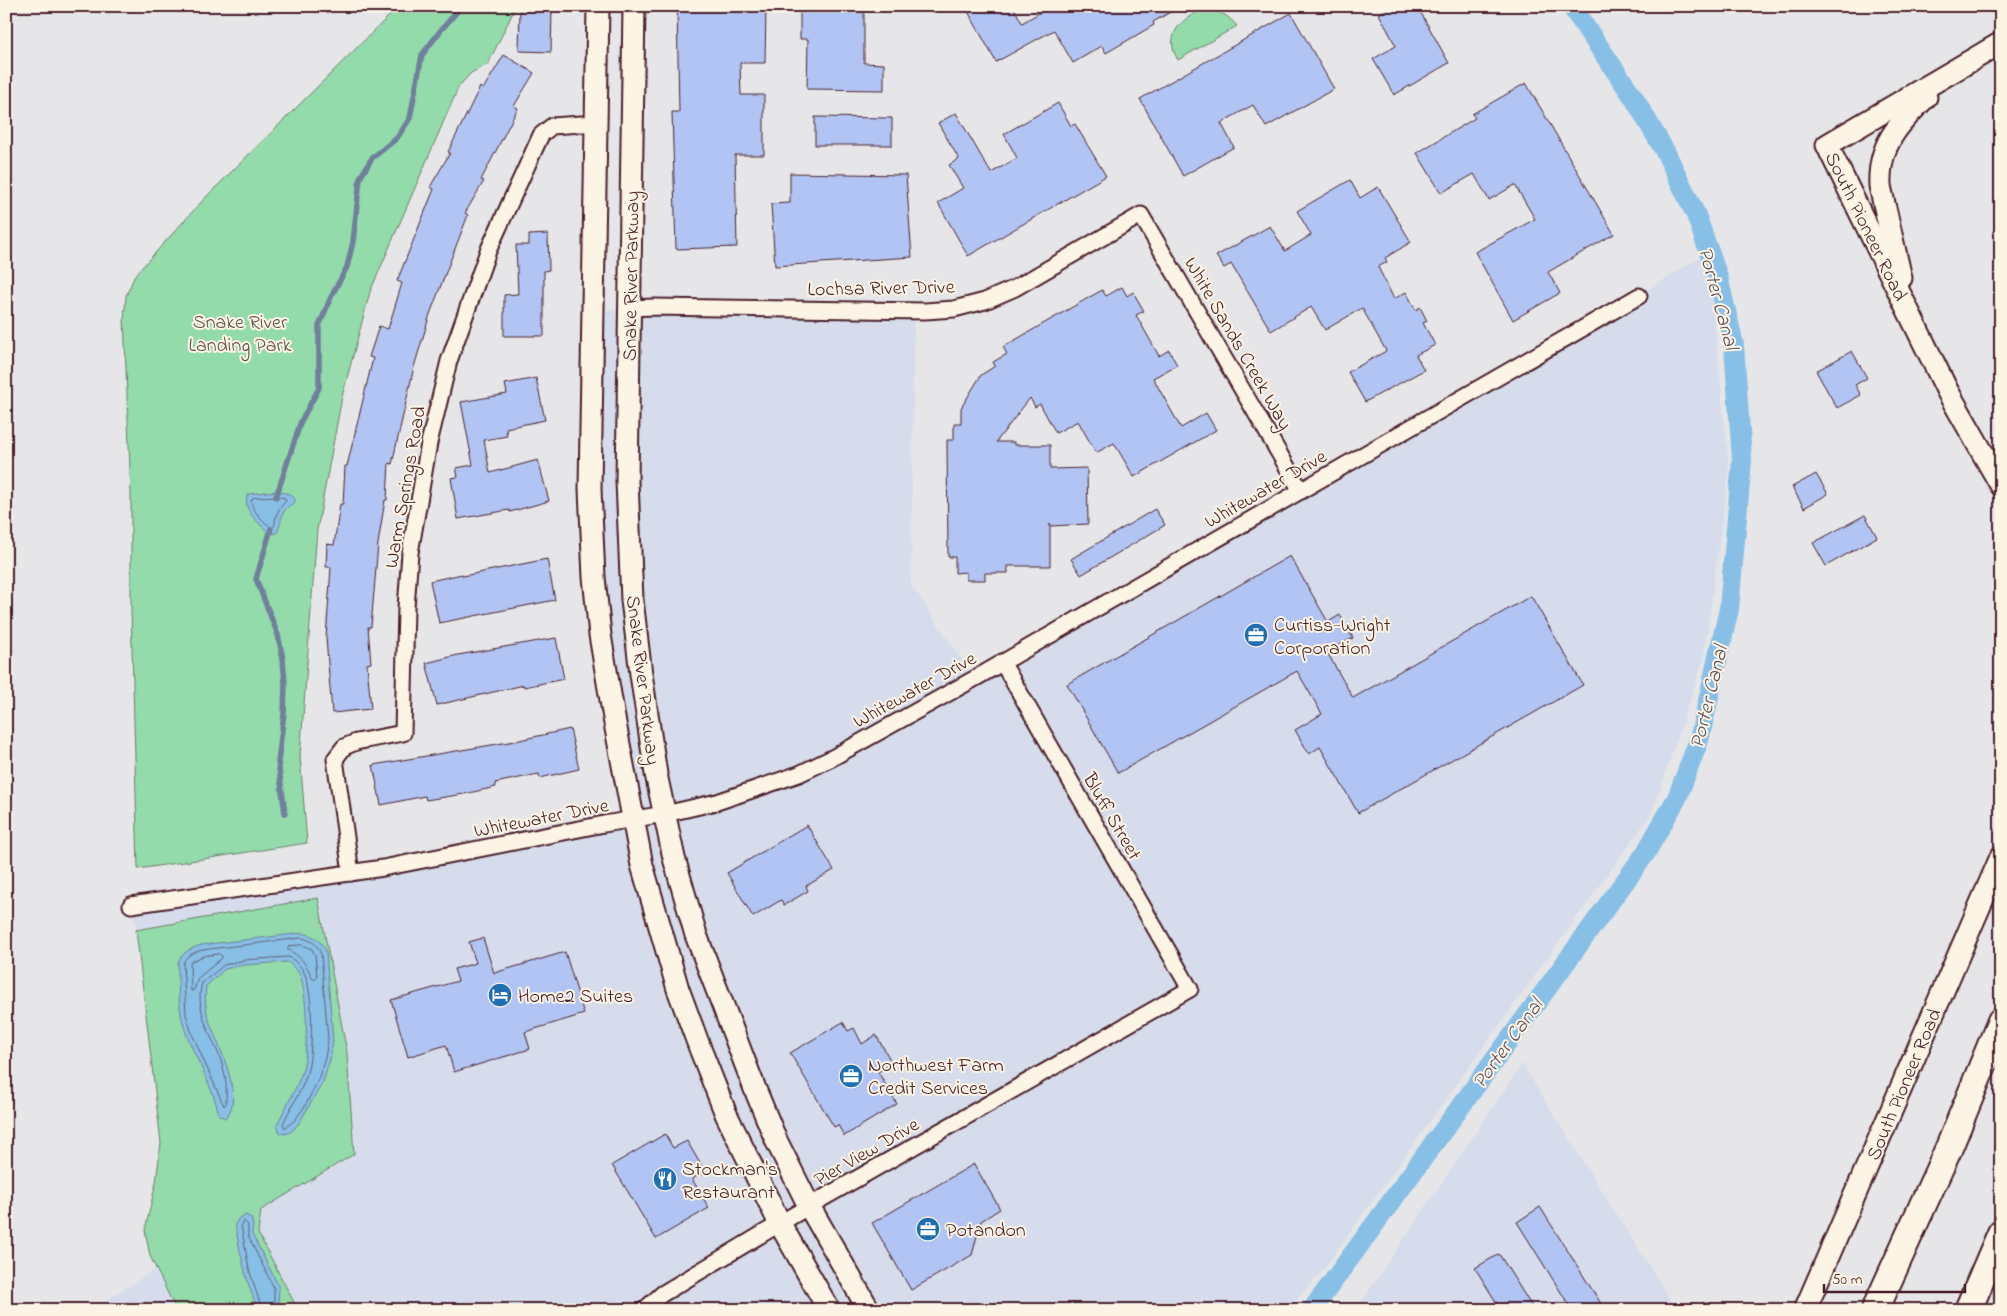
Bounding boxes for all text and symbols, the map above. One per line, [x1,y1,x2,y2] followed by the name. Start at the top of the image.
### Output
[1816,148,1913,307] street label: South Pioneer Road
[617,191,648,362] street label: Snake River Parkway
[1689,244,1746,355] water label: Porter Canal
[1175,252,1298,436] street label: White Sands Creek Way
[807,274,955,305] street label: Lochsa River Drive
[189,309,292,362] park label: Snake River Landing Park
[378,404,436,571] street label: Warm Springs Road
[1200,443,1333,537] street label: Whitewater Drive
[617,594,666,767] street label: Snake River Parkway
[1274,612,1391,664] place label: Curtiss-Wright Corporation
[1243,622,1269,648] office icon: Curtiss-Wright Corporation
[1683,641,1738,752] water label: Porter Canal
[848,645,982,737] street label: Whitewater Drive
[1074,767,1148,867] street label: Bluff Street
[472,792,611,847] street label: Whitewater Drive
[487,982,513,1008] hotel icon: Home2 Suites
[518,983,633,1012] place label: Home2 Suites
[1466,991,1553,1095] water label: Porter Canal
[1860,1004,1950,1166] street label: South Pioneer Road
[868,1052,1004,1104] place label: Northwest Farm Credit Services
[838,1063,864,1089] office icon: Northwest Farm Credit Services
[809,1111,925,1195] street label: Pier View Drive
[682,1156,778,1208] place label: Stockman's Restaurant
[652,1166,678,1192] restaurant icon: Stockman's Restaurant
[915,1216,941,1242] office icon: Potandon
[946,1217,1026,1246] place label: Potandon
[1824,1261,1966,1293] scale bar
[1832,1269,1863,1291] text: 50 m

